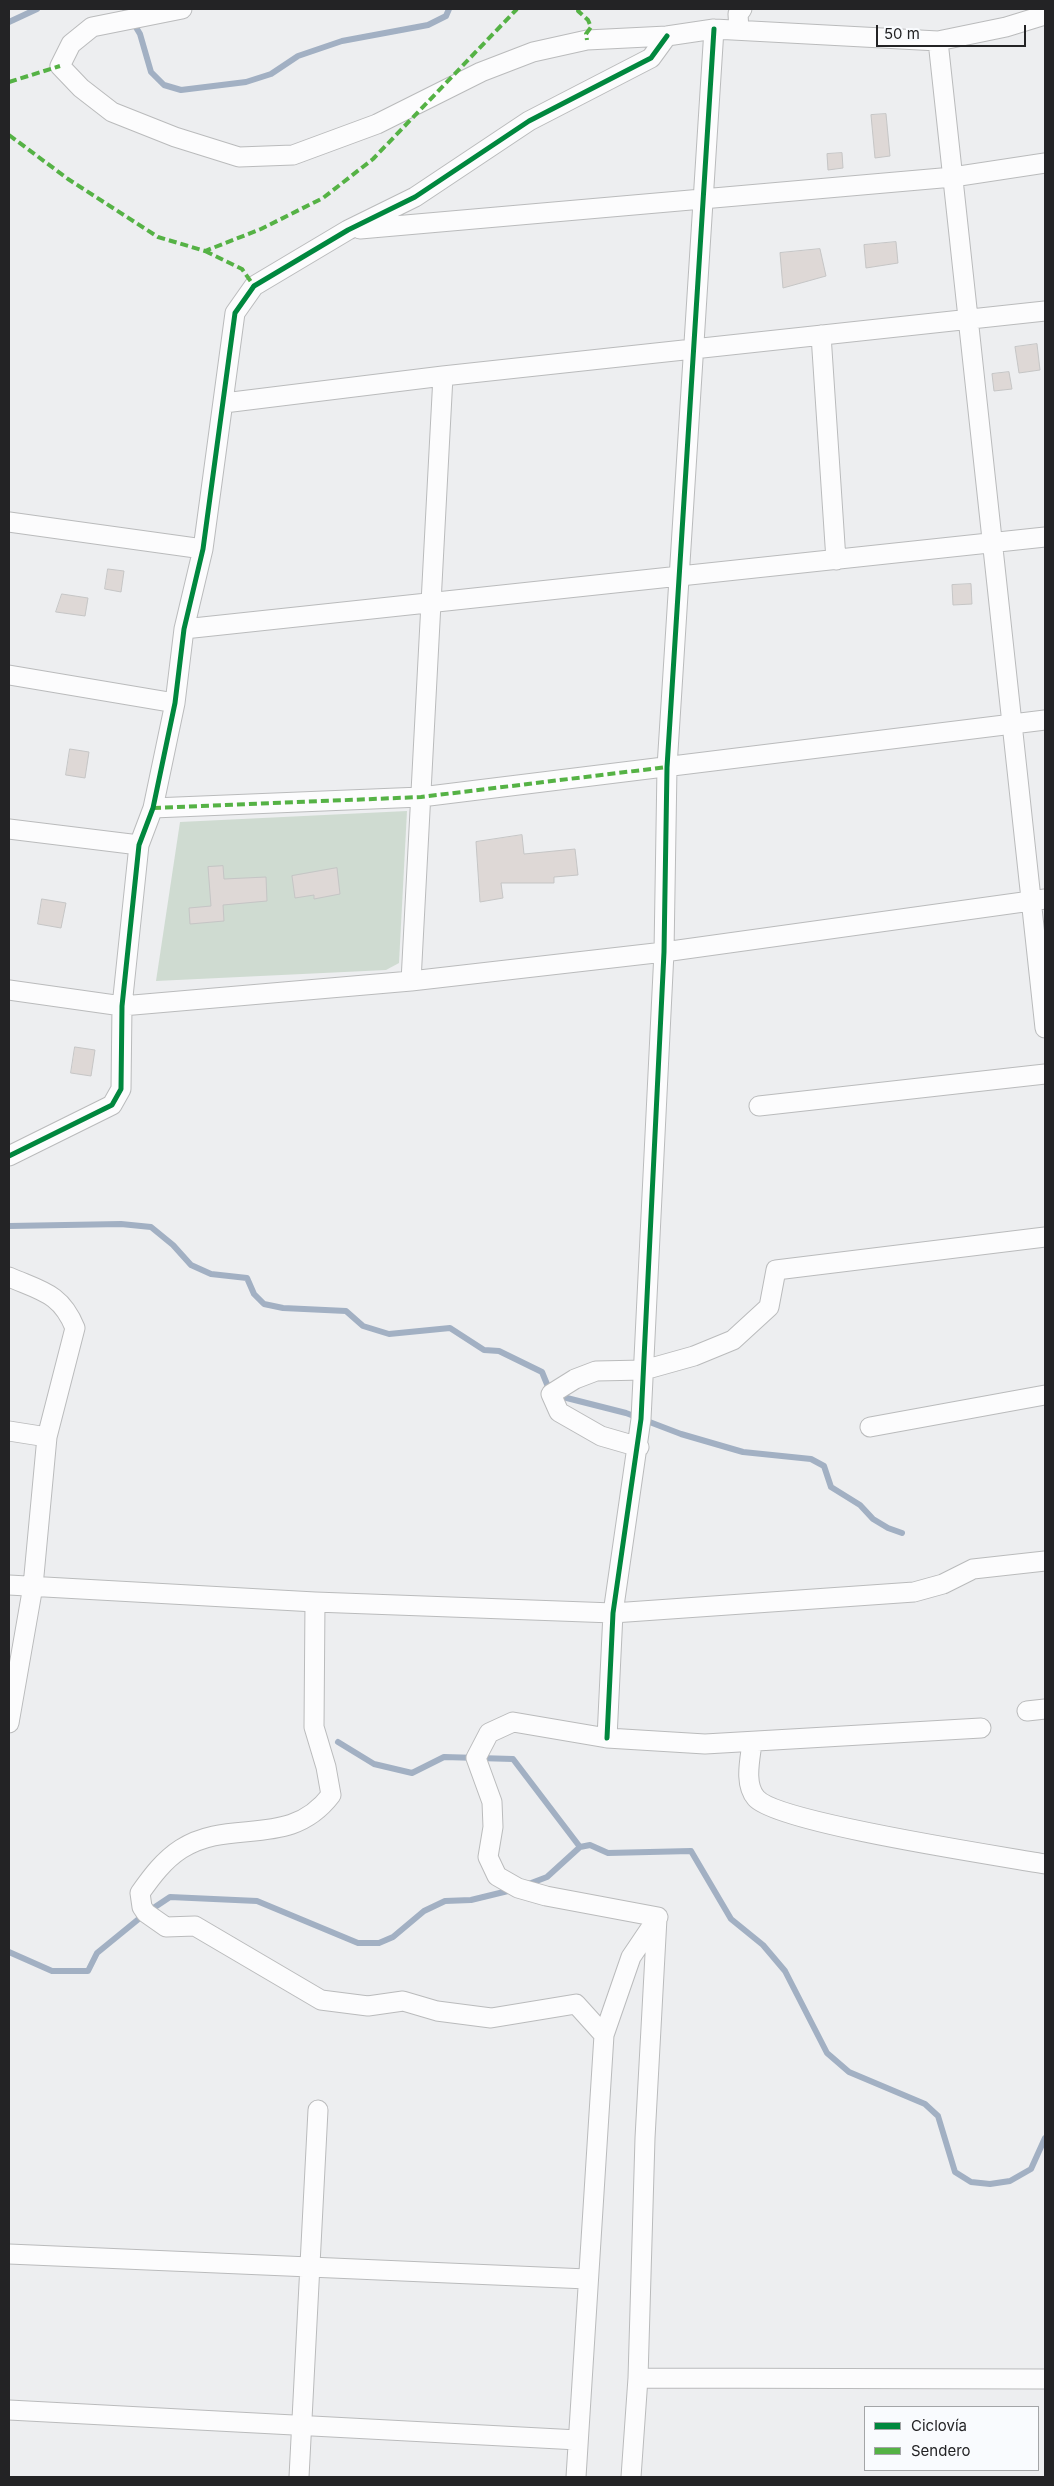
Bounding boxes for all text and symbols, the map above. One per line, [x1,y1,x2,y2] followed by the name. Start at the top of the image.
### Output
[879,15,1029,47] scale bar
[884,24,920,43] text: 50 m
[864,2406,1039,2471] legend
[911,2416,967,2435] text: Ciclovía
[911,2441,971,2460] text: Sendero

